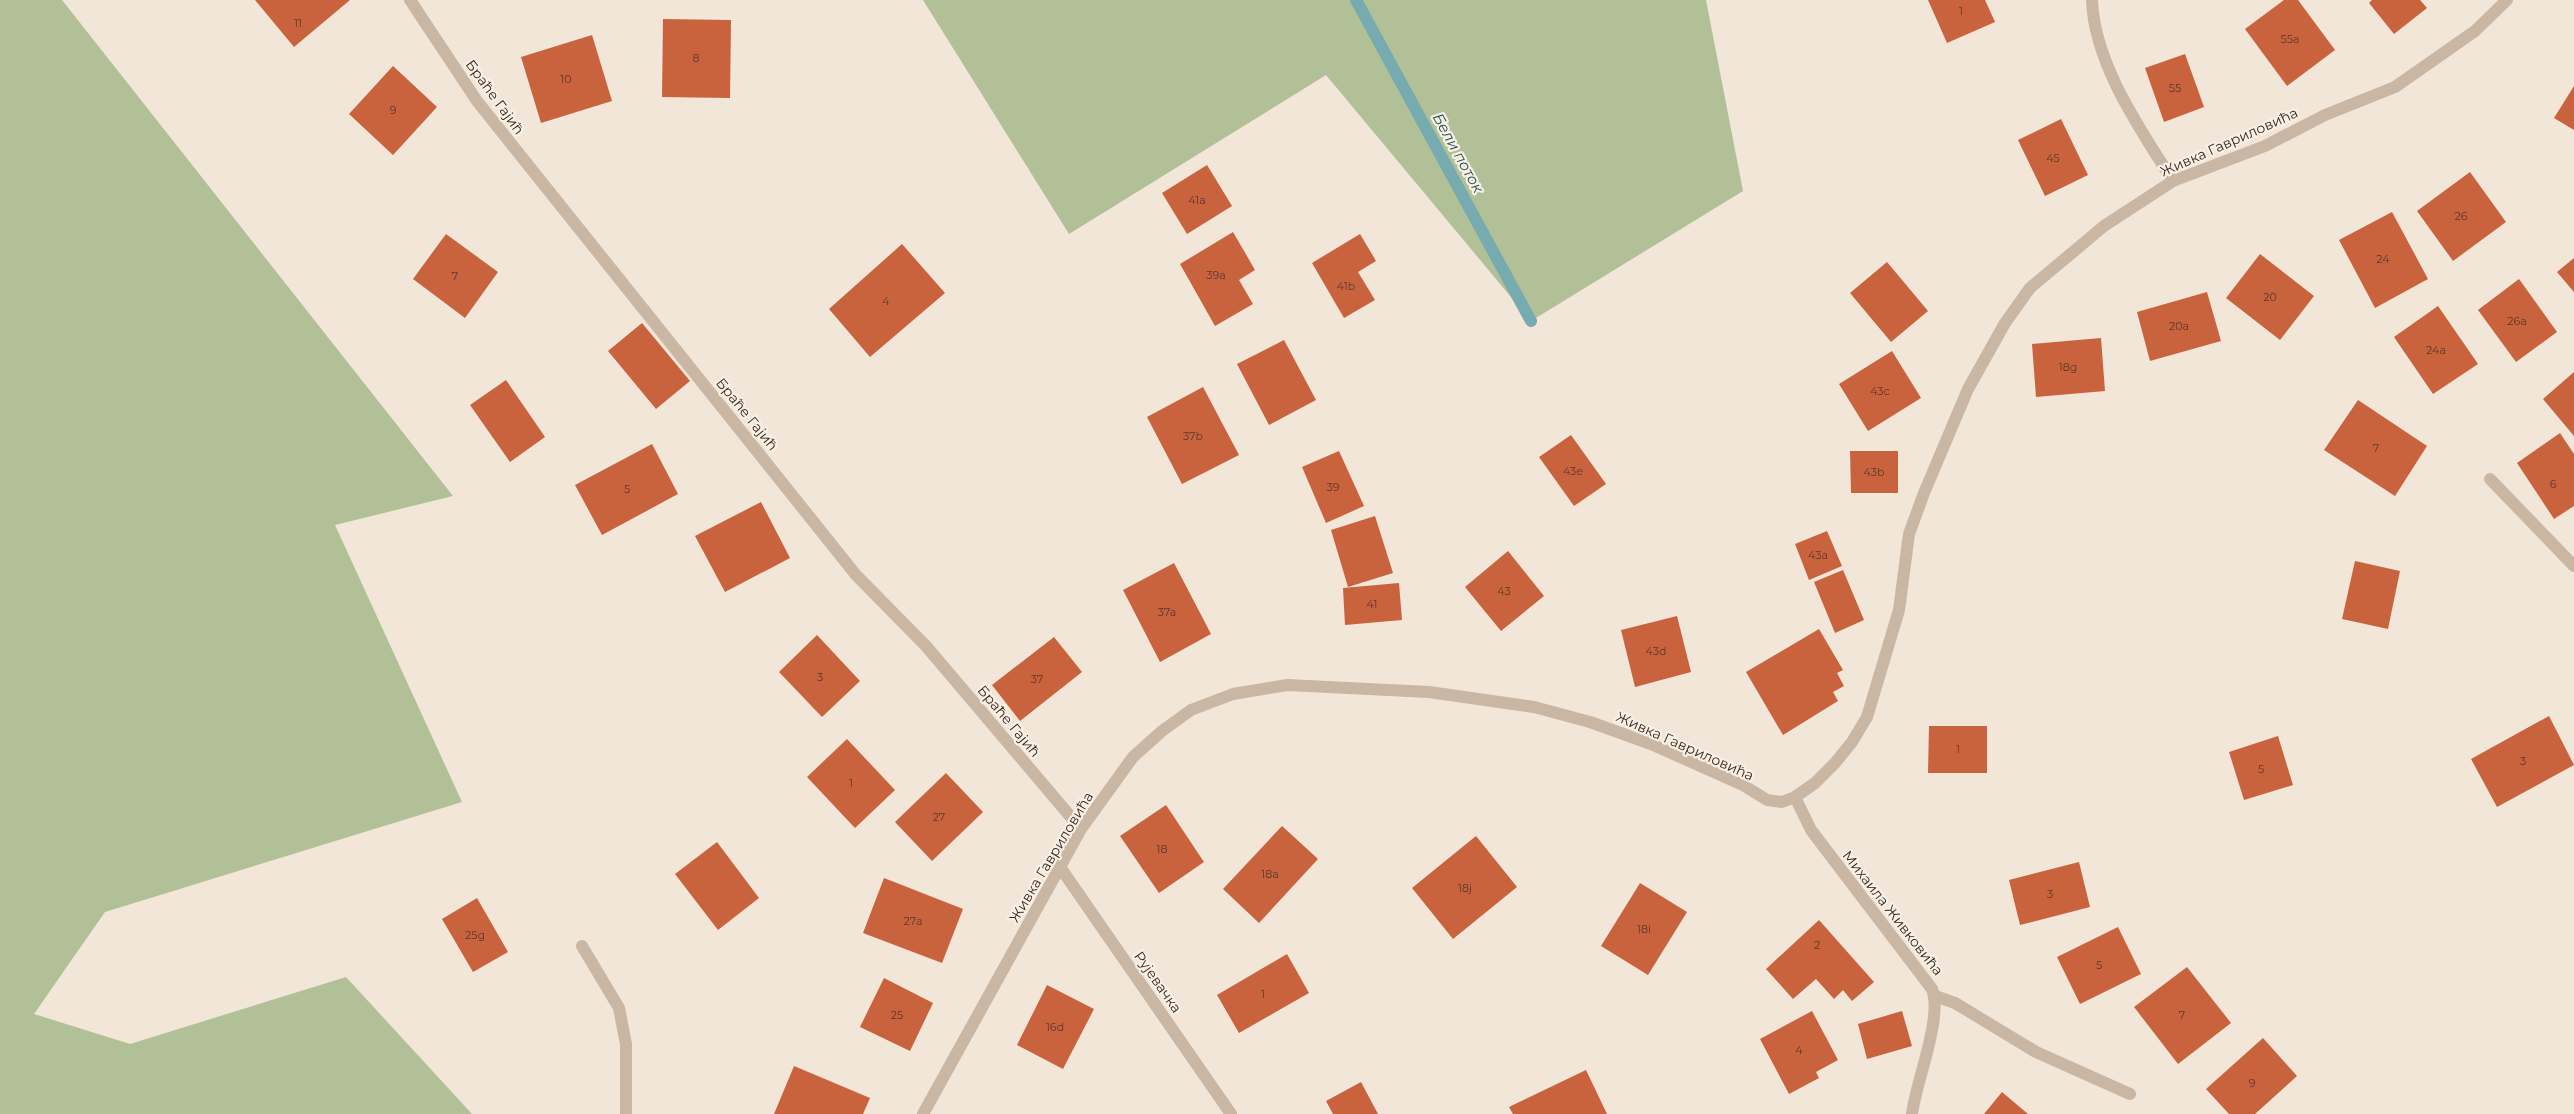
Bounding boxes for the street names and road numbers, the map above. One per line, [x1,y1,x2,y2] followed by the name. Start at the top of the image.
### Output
[462,56,528,138] street label: Браће Гајић
[2157,103,2301,181] street label: Живка Гавриловића
[712,374,782,454] street label: Браће Гајић
[974,681,1044,761] street label: Браће Гајић
[1613,707,1757,785] street label: Живка Гавриловића
[1005,789,1097,925] street label: Живка Гавриловића
[1839,847,1947,979] street label: Михаила Живковића
[1130,948,1186,1016] street label: Рујевачка

